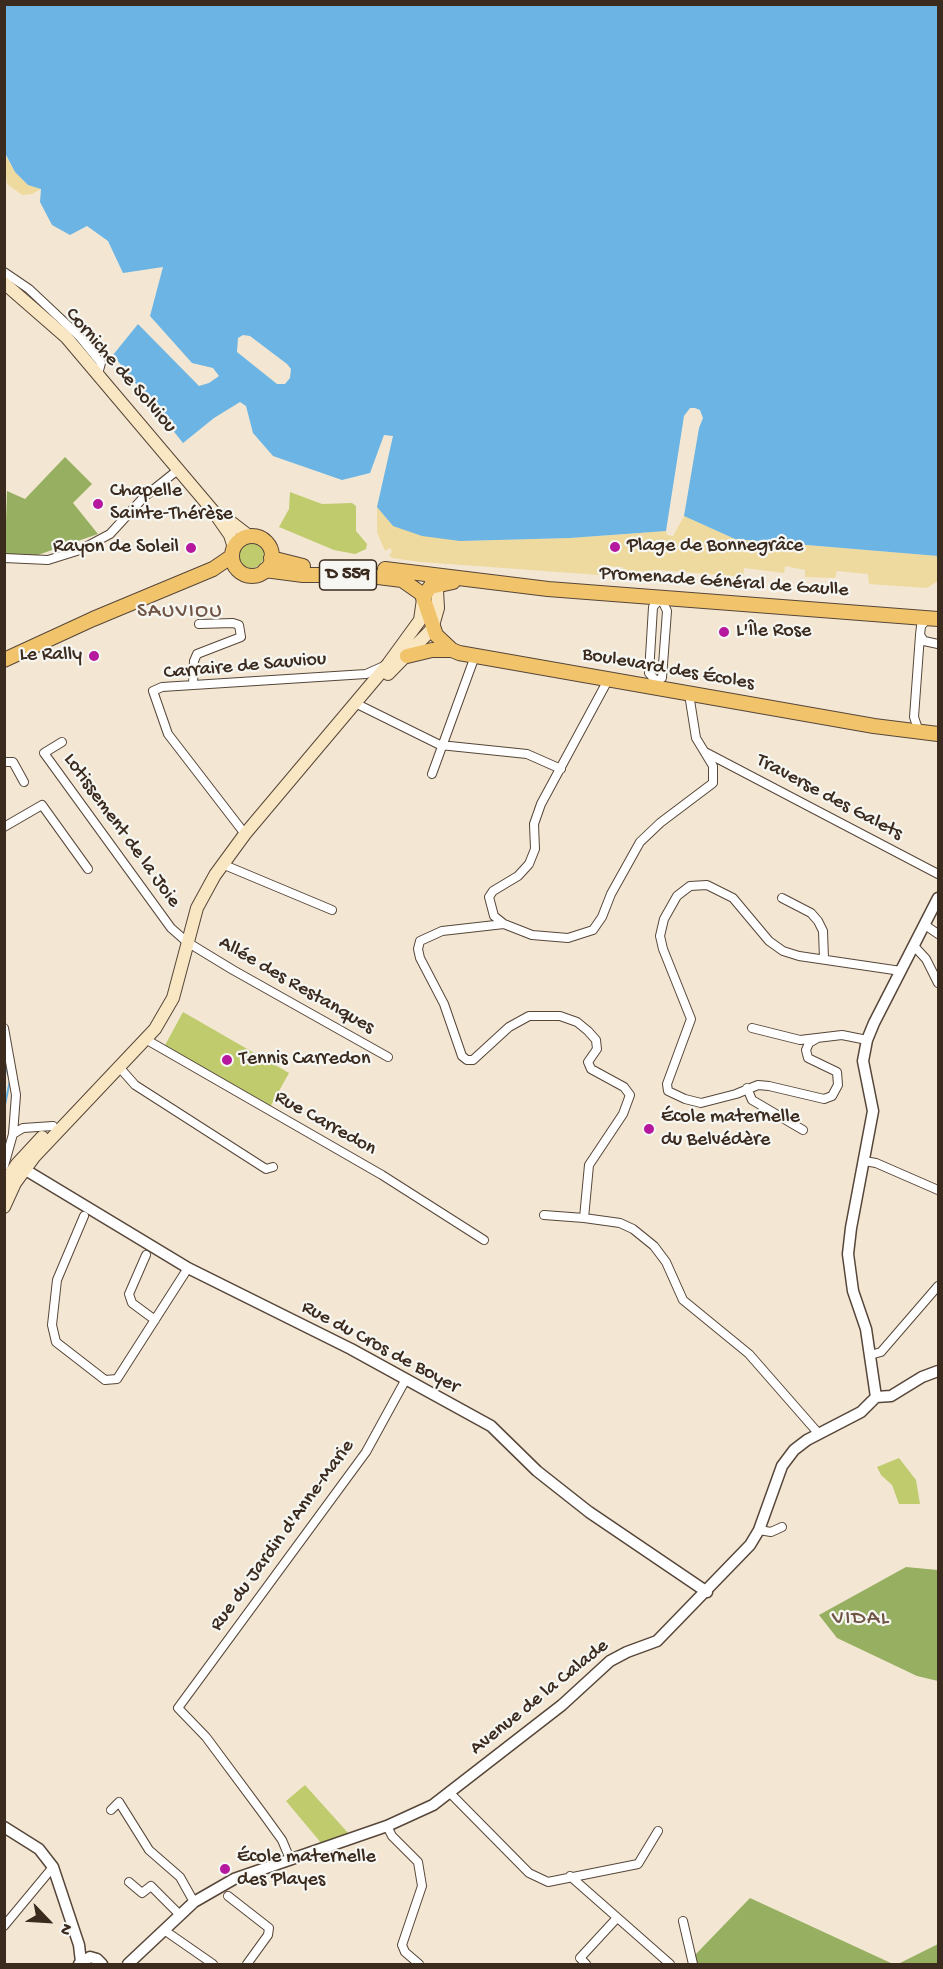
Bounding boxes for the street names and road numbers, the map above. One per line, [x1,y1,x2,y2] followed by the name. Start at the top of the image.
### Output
[59,303,181,439] street label: Corniche de Solviou
[320,560,376,590] road number: D 559
[599,562,849,604] street label: Promenade Général de Gaulle
[580,643,756,697] street label: Boulevard des Écoles
[163,648,327,686] street label: Carraire de Sauviou
[57,749,185,913] street label: Lotissement de la Joie
[752,749,906,847] street label: Traverse des Galets
[214,932,378,1040] street label: Allée des Restanques
[270,1086,380,1162] street label: Rue Carredon
[297,1296,463,1400] street label: Rue du Cros de Boyer
[205,1436,361,1636] street label: Rue du Jardin d'Anne-Marie
[466,1635,614,1761] street label: Avenue de la Calade

